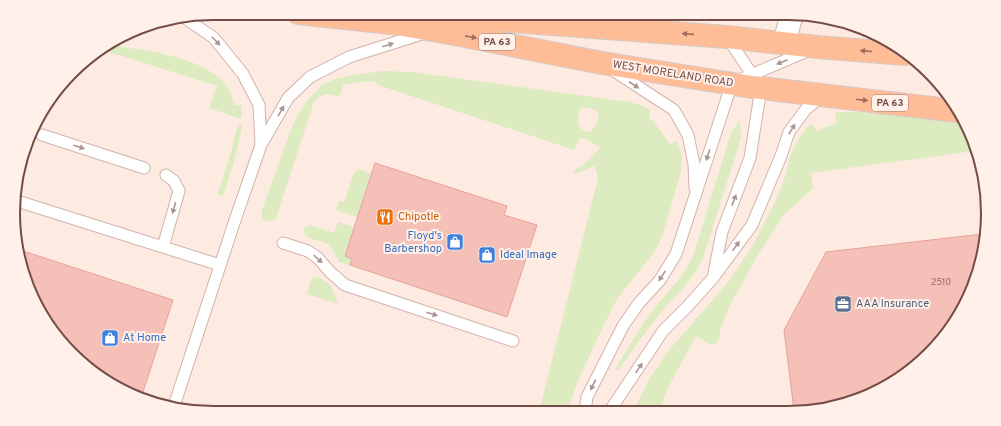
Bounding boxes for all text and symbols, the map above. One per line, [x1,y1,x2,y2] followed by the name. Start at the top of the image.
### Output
[682,31,694,38] one-way arrow
[465,34,477,40] one-way arrow
[479,34,515,50] road number: PA 63
[211,36,220,46] one-way arrow
[382,42,394,48] one-way arrow
[860,47,872,54] one-way arrow
[612,58,734,90] street label: WEST MORELAND ROAD
[776,59,787,65] one-way arrow
[629,81,640,89] one-way arrow
[872,95,908,111] road number: PA 63
[856,97,868,103] one-way arrow
[277,105,284,117] one-way arrow
[788,123,795,135] one-way arrow
[73,144,85,150] one-way arrow
[705,149,711,161] one-way arrow
[732,193,738,205] one-way arrow
[171,202,177,214] one-way arrow
[375,207,395,227] restaurant icon: Chipotle
[398,210,439,224] place label: Chipotle
[384,229,442,256] place label: Floyd's Barbershop
[445,232,465,252] shop icon: Floyd's Barbershop
[732,241,740,251] one-way arrow
[477,245,497,265] shop icon: Ideal Image
[500,248,557,262] place label: Ideal Image
[313,254,322,263] one-way arrow
[658,271,666,281] one-way arrow
[931,277,951,288] house number: 2510
[833,294,853,314] office icon: AAA Insurance
[856,297,929,311] place label: AAA Insurance
[427,311,439,317] one-way arrow
[100,328,120,348] shop icon: At Home
[123,331,166,345] place label: At Home
[635,363,643,373] one-way arrow
[590,379,596,391] one-way arrow

